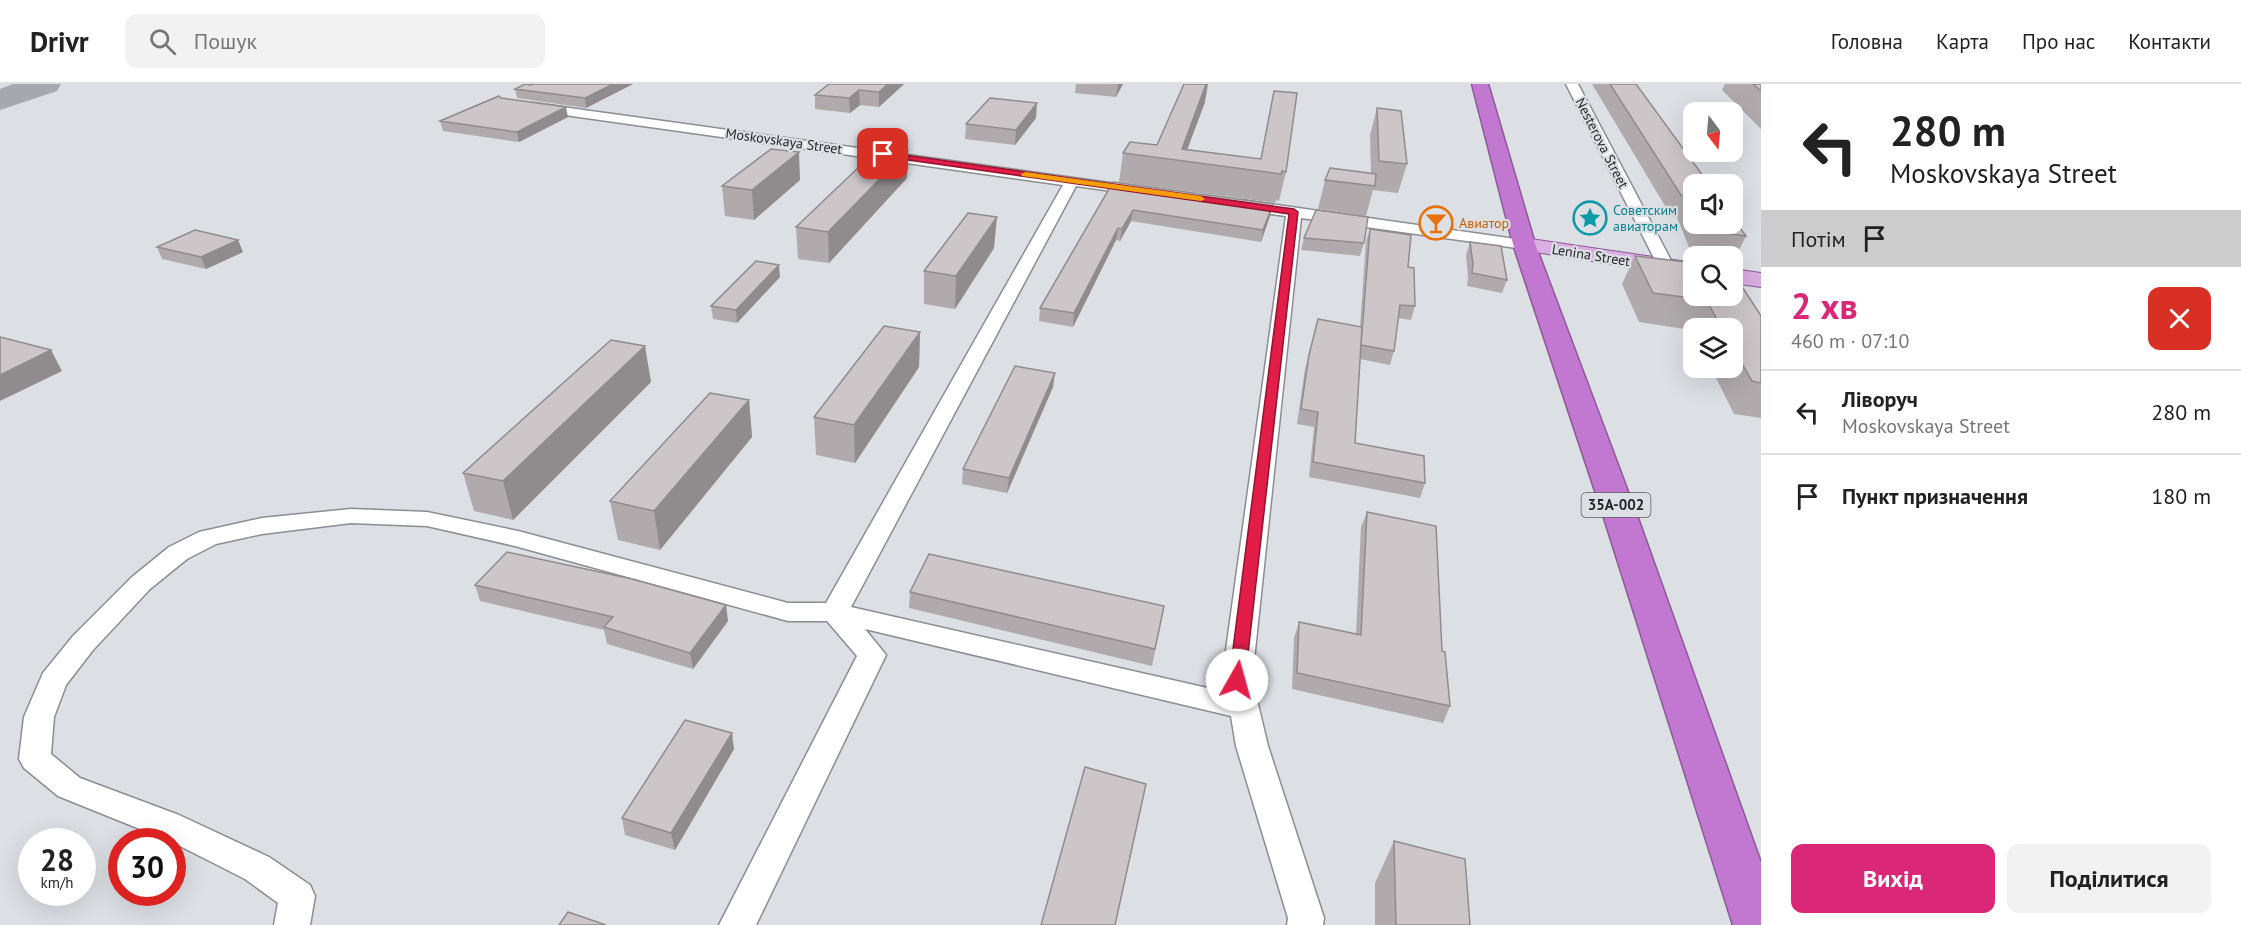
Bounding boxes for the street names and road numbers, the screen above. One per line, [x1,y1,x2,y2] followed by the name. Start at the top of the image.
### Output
[1571,95,1633,192] street label: Nesterova Street
[725,124,844,158] street label: Moskovskaya Street
[1551,240,1632,270] street label: Lenina Street
[1582,493,1650,517] road number: 35А-002

